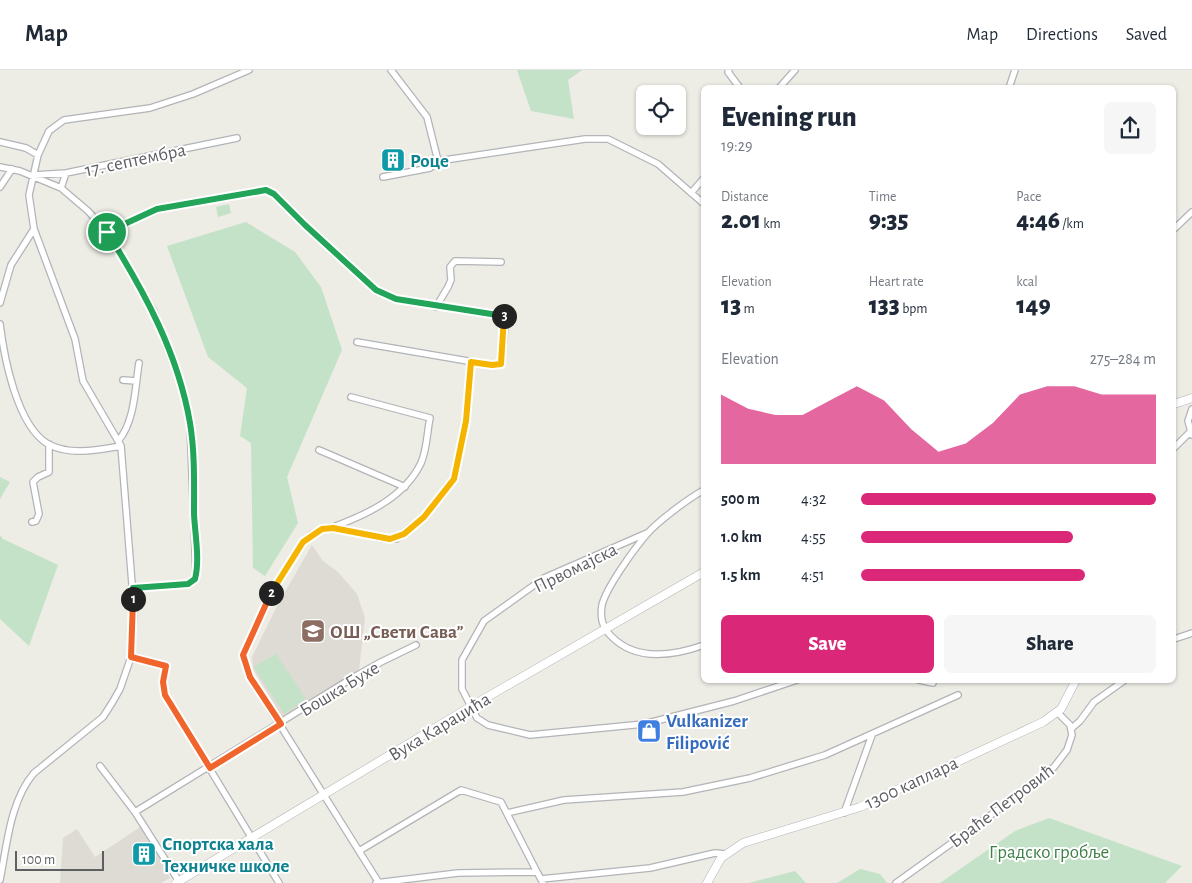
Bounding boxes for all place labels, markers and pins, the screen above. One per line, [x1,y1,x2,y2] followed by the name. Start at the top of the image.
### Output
[380,147,406,173] building icon: Роце
[410,152,449,171] place label: Роце
[86,211,128,253] pin
[492,304,516,328] pin: 3
[258,580,284,606] pin: 2
[120,586,146,612] pin: 1
[300,618,326,644] school or university icon: ОШ „Свети Сава”
[330,623,464,642] place label: ОШ „Свети Сава”
[666,712,748,753] place label: Vulkanizer Filipović
[636,718,662,744] shop icon: Vulkanizer Filipović
[162,835,290,876] place label: Спортска хала Техничке школе
[131,841,157,867] building icon: Спортска хала Техничке школе

